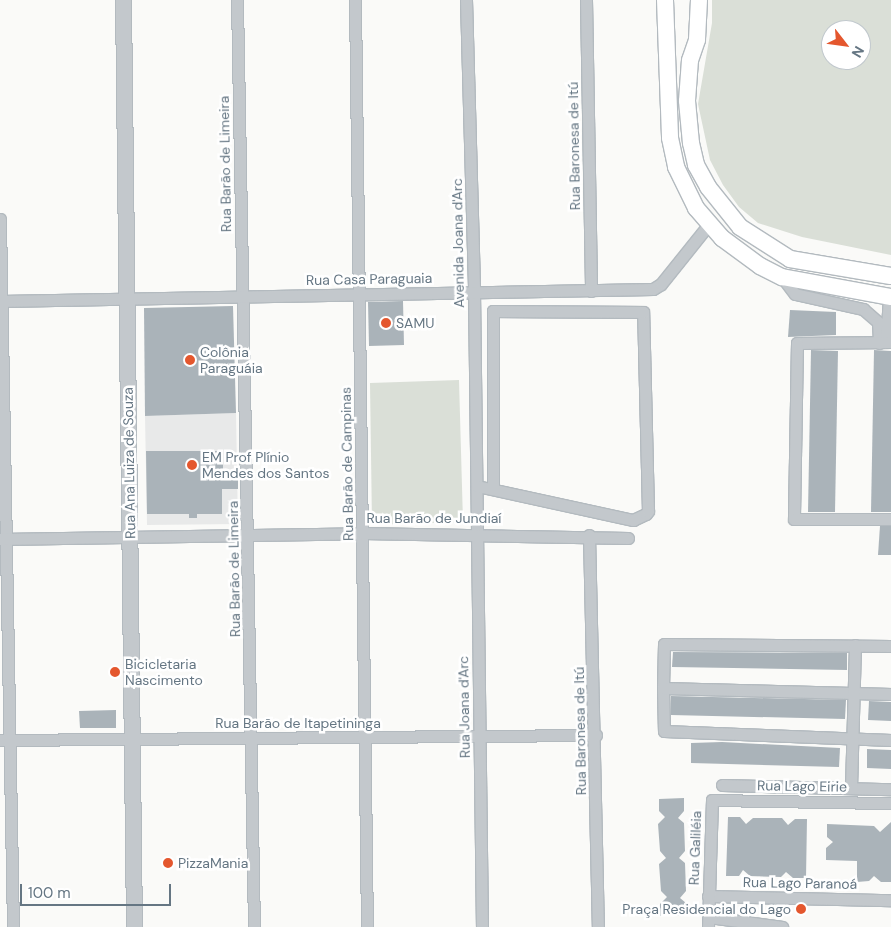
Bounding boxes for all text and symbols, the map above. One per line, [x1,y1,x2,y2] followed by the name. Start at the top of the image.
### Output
[821,20,871,70] north arrow
[848,43,868,61] text: N
[564,82,584,210] street label: Rua Baronesa de Itú
[215,96,235,232] street label: Rua Barão de Limeira
[448,178,468,308] street label: Avenida Joana d'Arc
[306,269,432,289] street label: Rua Casa Paraguaia
[396,315,434,331] place label: SAMU
[380,317,392,329] marker: SAMU
[200,344,263,377] place label: Colônia Paraguáia
[184,354,196,366] marker: Colônia Paraguáia
[119,387,139,539] street label: Rua Ana Luiza de Souza
[337,387,357,541] street label: Rua Barão de Campinas
[202,449,329,482] place label: EM Prof Plínio Mendes dos Santos
[186,459,198,471] marker: EM Prof Plínio Mendes dos Santos
[224,501,244,637] street label: Rua Barão de Limeira
[367,510,501,526] street label: Rua Barão de Jundiaí
[125,656,203,689] place label: Bicicletaria Nascimento
[455,656,473,758] street label: Rua Joana d'Arc
[109,666,121,678] marker: Bicicletaria Nascimento
[570,667,590,795] street label: Rua Baronesa de Itú
[215,715,381,731] street label: Rua Barão de Itapetininga
[757,777,847,795] street label: Rua Lago Eirie
[685,811,705,885] street label: Rua Galiléia
[178,855,248,871] place label: PizzaMania
[162,857,174,869] marker: PizzaMania
[22,874,174,906] scale bar
[743,874,857,892] street label: Rua Lago Paranoá
[28,883,71,903] text: 100 m
[622,901,791,917] place label: Praça Residencial do Lago
[795,903,807,915] marker: Praça Residencial do Lago

